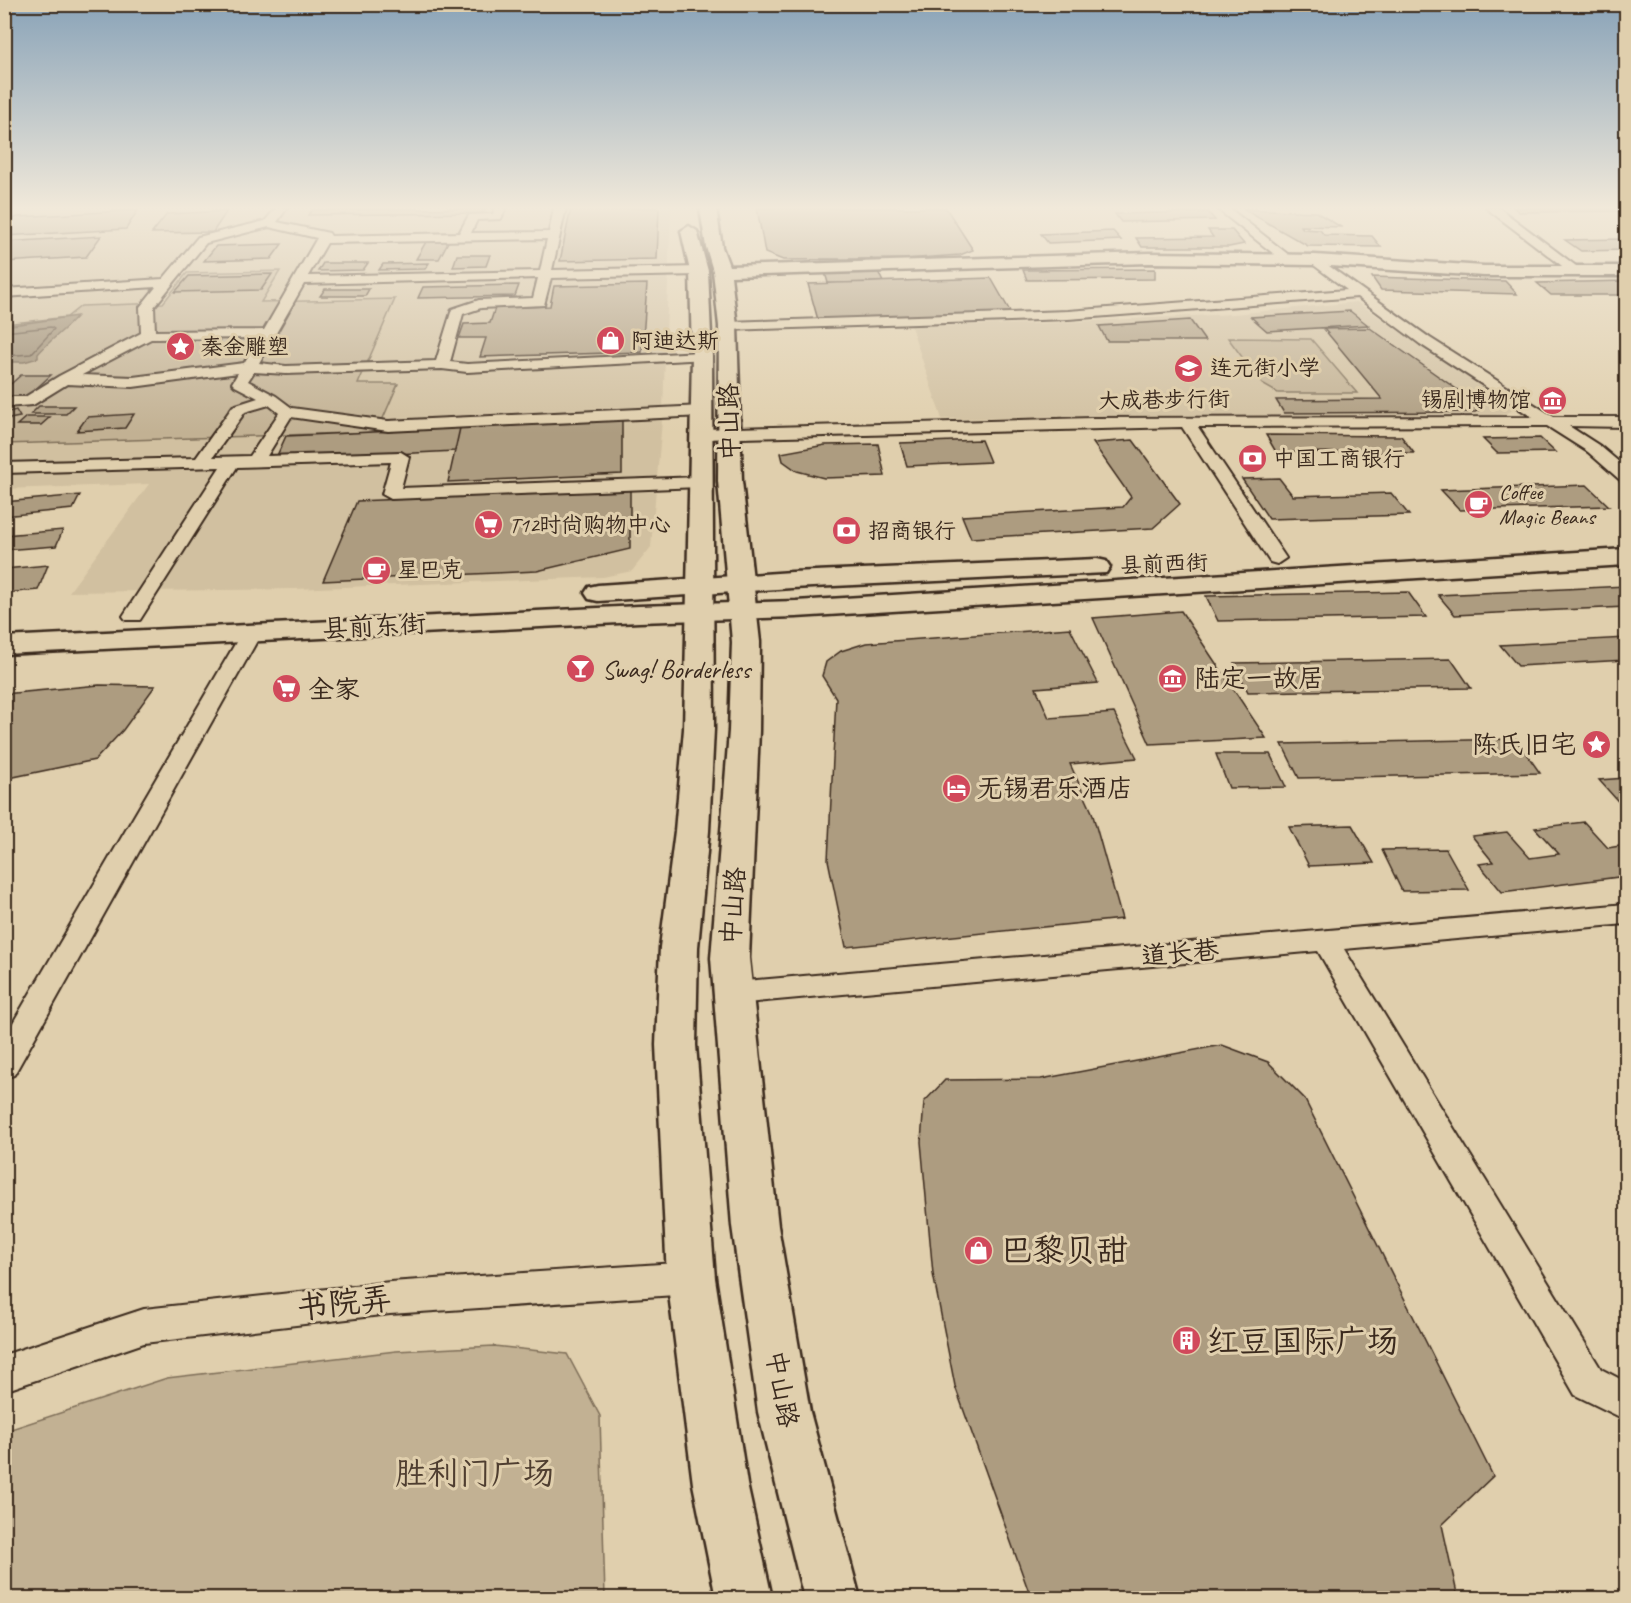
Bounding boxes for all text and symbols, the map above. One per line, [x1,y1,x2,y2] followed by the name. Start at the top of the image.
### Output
[594,325,626,357] shop icon: 阿迪达斯
[631,327,719,355] place label: 阿迪达斯
[164,331,196,363] place icon: 秦金雕塑
[201,333,289,361] place label: 秦金雕塑
[1173,352,1205,384] school or university icon: 连元街小学
[1210,354,1320,382] place label: 连元街小学
[712,383,746,461] street label: 中山路
[1536,384,1568,416] museum icon: 锡剧博物馆
[1098,385,1230,415] street label: 大成巷步行街
[1421,386,1531,414] place label: 锡剧博物馆
[1236,443,1268,475] bank icon: 中国工商银行
[1273,445,1405,473] place label: 中国工商银行
[1499,478,1597,531] place label: Coffee Magic Beans
[1462,489,1494,521] cafe icon: Coffee Magic Beans
[472,509,504,541] supermarket icon: T12时尚购物中心
[509,511,671,539] place label: T12时尚购物中心
[831,515,863,547] bank icon: 招商银行
[868,517,956,545] place label: 招商银行
[1120,548,1208,580] street label: 县前西街
[360,554,392,586] cafe icon: 星巴克
[397,556,463,584] place label: 星巴克
[321,607,427,645] street label: 县前东街
[565,653,597,685] bar icon: Swag! Borderless
[602,653,752,686] place label: Swag! Borderless
[1157,662,1189,694] museum icon: 陆定一故居
[1194,662,1324,695] place label: 陆定一故居
[271,673,303,705] supermarket icon: 全家
[308,673,360,706] place label: 全家
[1472,728,1576,761] place label: 陈氏旧宅
[1581,728,1613,760] place icon: 陈氏旧宅
[940,772,972,804] hotel icon: 无锡君乐酒店
[977,772,1133,805] place label: 无锡君乐酒店
[714,866,752,946] street label: 中山路
[1140,933,1220,973] street label: 道长巷
[1000,1230,1128,1271] place label: 巴黎贝甜
[963,1234,995,1266] shop icon: 巴黎贝甜
[294,1278,394,1328] street label: 书院弄
[1207,1321,1399,1362] place label: 红豆国际广场
[1170,1325,1202,1357] building icon: 红豆国际广场
[759,1348,805,1430] street label: 中山路
[395,1453,555,1494] park label: 胜利门广场

